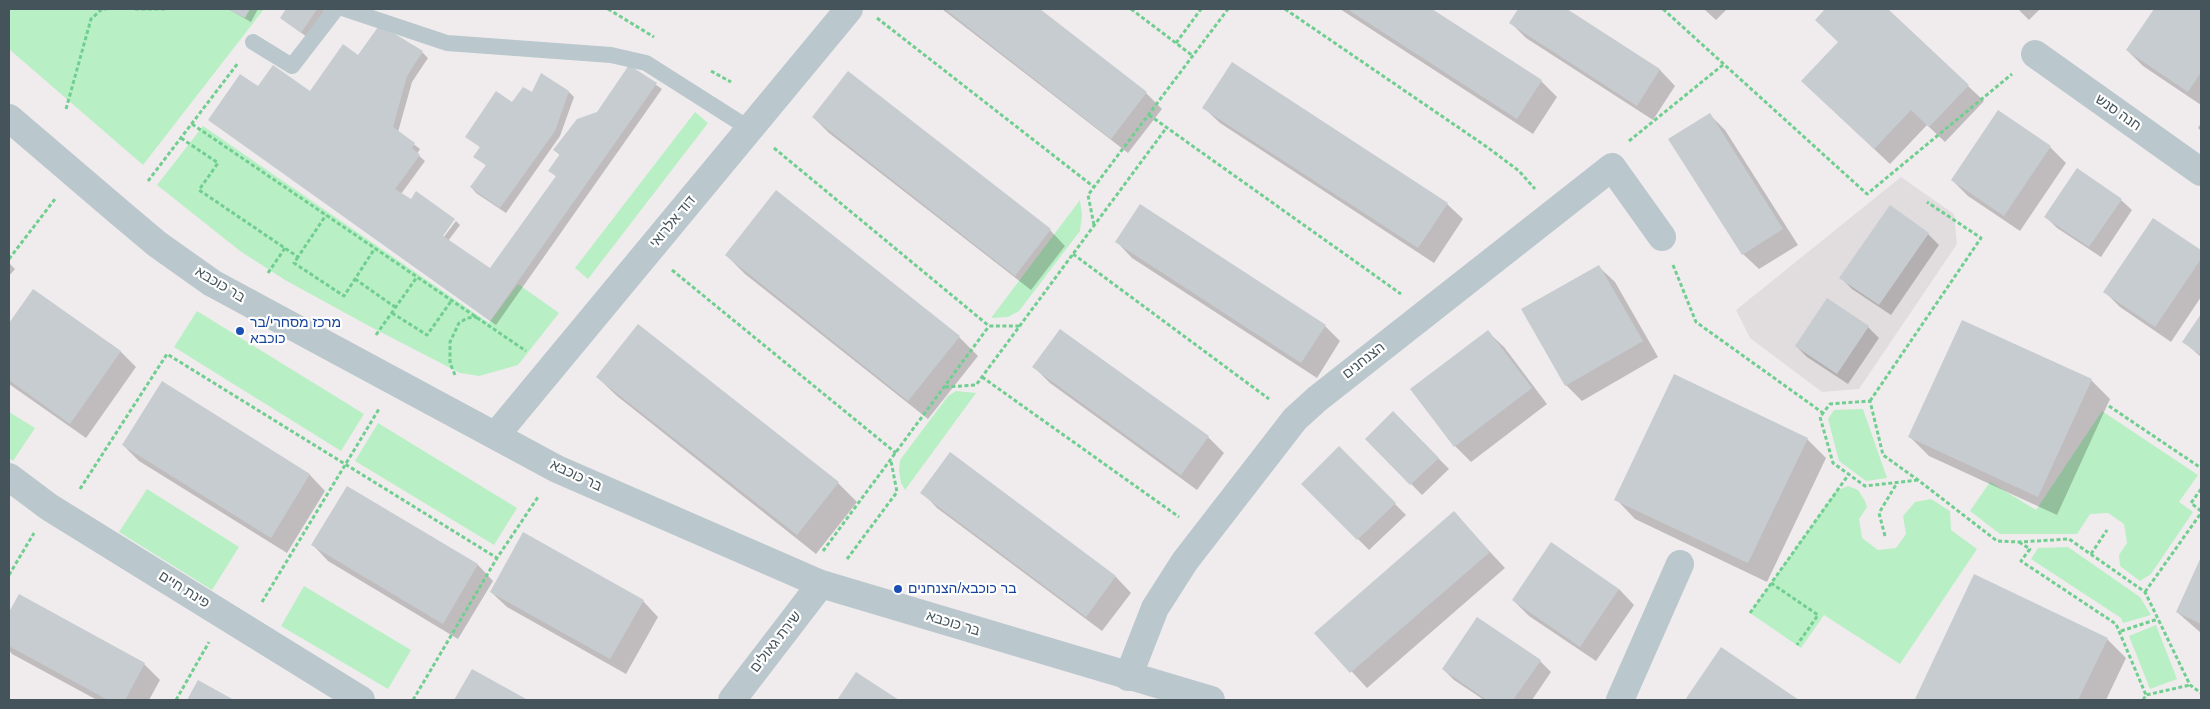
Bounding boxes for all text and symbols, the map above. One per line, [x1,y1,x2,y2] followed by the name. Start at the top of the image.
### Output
[2092,91,2144,135] street label: חנה סנש
[646,193,700,251] street label: דוד אלרואי
[192,264,248,306] street label: בר כוכבא
[250,315,341,348] place label: מרכז מסחרי/בר כוכבא
[234,325,246,337] marker: מרכז מסחרי/בר כוכבא
[1339,339,1389,383] street label: הצנחנים
[547,457,605,495] street label: בר כוכבא
[155,568,213,612] street label: פינת חיים
[908,581,1017,597] place label: בר כוכבא/הצנחנים
[892,583,904,595] marker: בר כוכבא/הצנחנים
[747,608,805,676] street label: שירת גאולים
[924,608,982,640] street label: בר כוכבא

